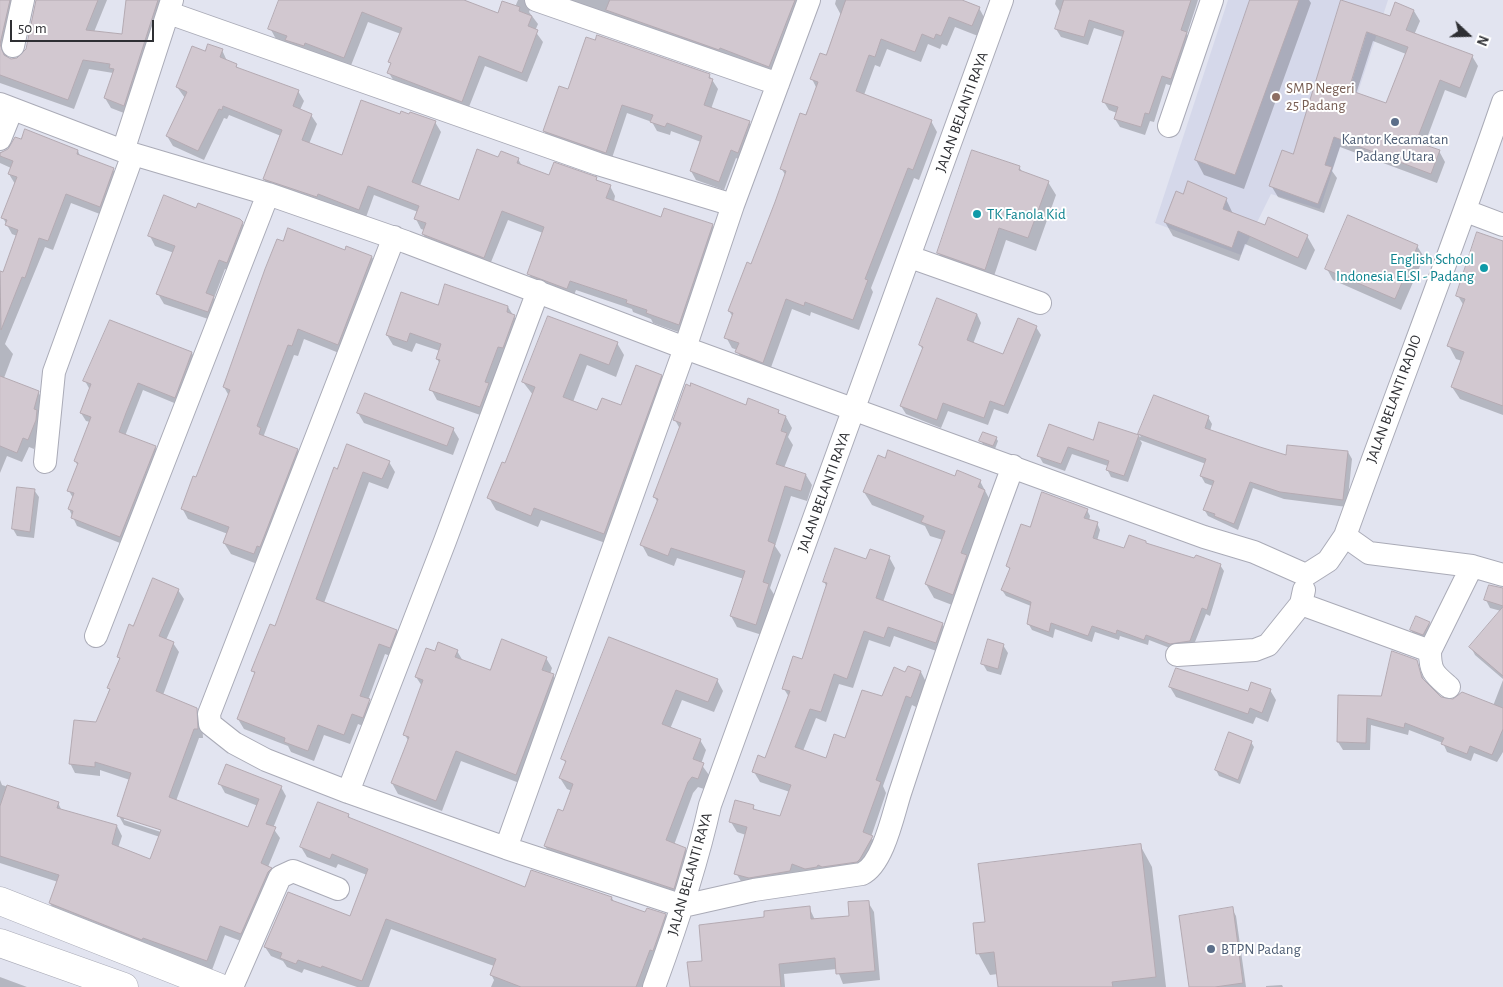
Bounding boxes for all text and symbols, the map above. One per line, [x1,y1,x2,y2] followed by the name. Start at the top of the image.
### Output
[12,10,156,42] scale bar
[1443,10,1493,60] north arrow
[18,21,47,36] text: 50 m
[1474,33,1490,47] text: N
[932,49,992,175] street label: JALAN BELANTI RAYA
[1286,79,1355,114] place label: SMP Negeri 25 Padang
[1270,91,1282,103] marker: SMP Negeri 25 Padang
[1389,116,1401,128] marker: Kantor Kecamatan Padang Utara
[1341,130,1449,165] place label: Kantor Kecamatan Padang Utara
[987,205,1066,223] place label: TK Fanola Kid
[971,208,983,220] marker: TK Fanola Kid
[1336,250,1474,285] place label: English School Indonesia ELSI - Padang
[1478,262,1490,274] marker: English School Indonesia ELSI - Padang
[1362,332,1426,466] street label: JALAN BELANTI RADIO
[794,429,854,555] street label: JALAN BELANTI RAYA
[664,810,716,938] street label: JALAN BELANTI RAYA
[1221,940,1301,958] place label: BTPN Padang
[1205,943,1217,955] marker: BTPN Padang

